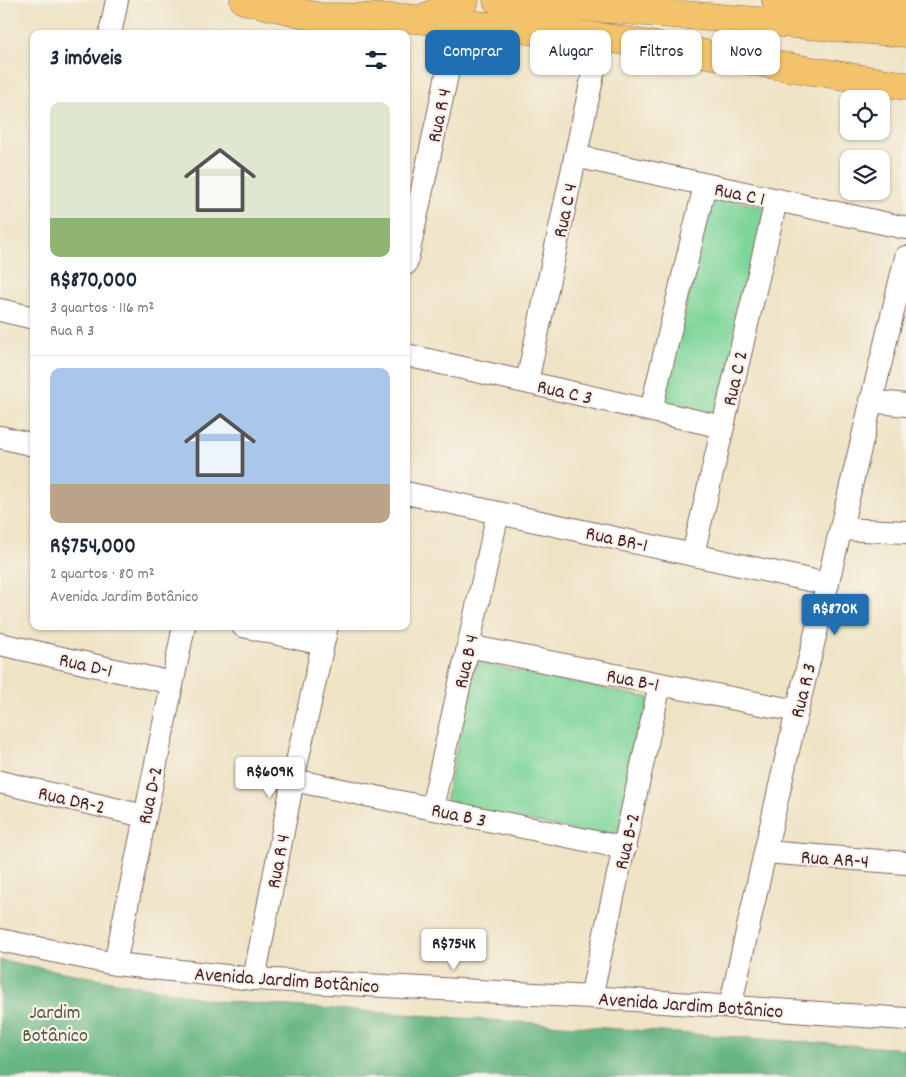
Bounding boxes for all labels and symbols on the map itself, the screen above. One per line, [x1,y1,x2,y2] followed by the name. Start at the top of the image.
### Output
[422,86,460,145] street label: Rua R 4
[711,177,767,215] street label: Rua C 1
[548,181,586,240] street label: Rua C 4
[717,348,757,409] street label: Rua C 2
[534,374,595,414] street label: Rua C 3
[583,521,650,561] street label: Rua BR-1
[794,594,876,636] pin: R$870K
[448,632,488,691] street label: Rua B 4
[56,647,115,687] street label: Rua D-1
[785,660,825,721] street label: Rua R 3
[604,663,661,701] street label: Rua B-1
[229,756,311,799] pin: R$609K
[132,764,172,827] street label: Rua D-2
[35,781,108,823] street label: Rua DR-2
[428,797,488,836] street label: Rua B 3
[609,811,649,873] street label: Rua B-2
[261,832,299,891] street label: Rua R 4
[800,845,870,877] street label: Rua AR-4
[413,928,495,971] pin: R$754K
[193,962,380,1002] street label: Avenida Jardim Botânico
[597,987,784,1027] street label: Avenida Jardim Botânico
[22,1000,88,1051] park label: Jardim Botânico

